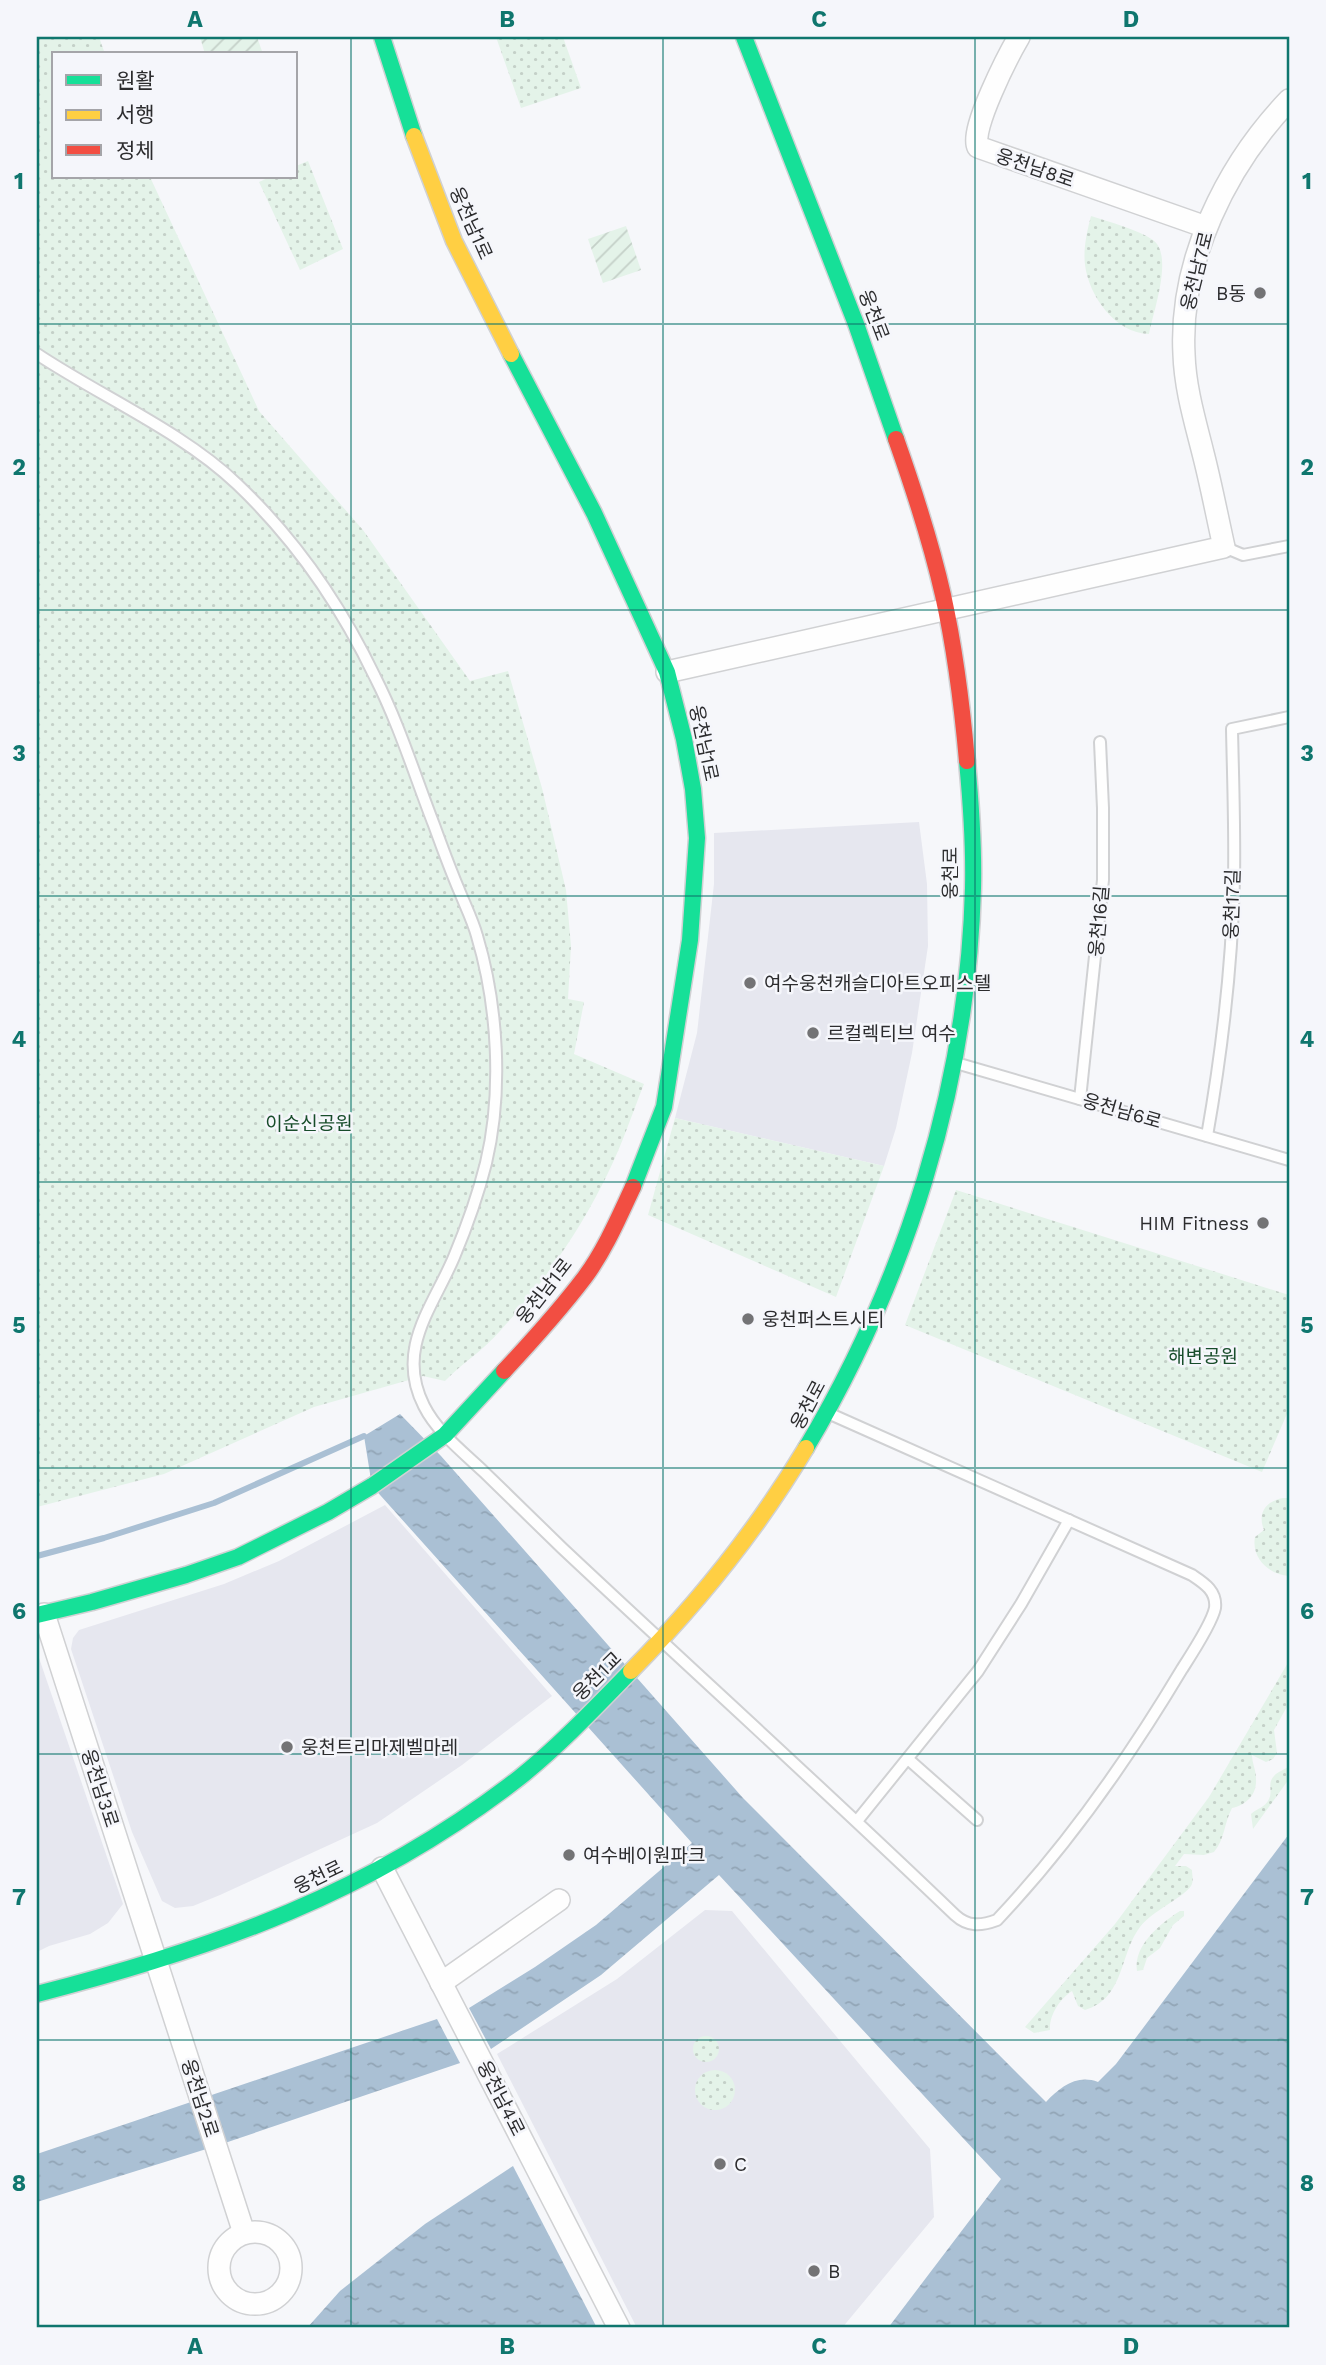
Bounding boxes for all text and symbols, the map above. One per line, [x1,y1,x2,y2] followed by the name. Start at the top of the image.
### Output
[187,6,203,33] text: A
[499,6,515,33] text: B
[811,6,827,33] text: C
[1123,6,1139,33] text: D
[52,52,298,178] legend
[116,68,155,93] text: 원활
[116,102,155,127] text: 서행
[116,138,155,163] text: 정체
[993,144,1077,192] street label: 웅천남8로
[14,168,24,195] text: 1
[1302,168,1312,195] text: 1
[445,183,497,263] street label: 웅천남1로
[1176,229,1218,313] street label: 웅천남7로
[1216,282,1246,305] place label: B동
[1252,285,1268,301] marker: B동
[854,286,894,344] street label: 웅천로
[12,454,26,481] text: 2
[1300,454,1314,481] text: 2
[685,703,723,783] street label: 웅천남1로
[12,740,26,767] text: 3
[1300,740,1314,767] text: 3
[939,847,962,899] street label: 웅천로
[1219,868,1245,940] street label: 웅천17길
[1084,884,1114,958] street label: 웅천16길
[764,972,991,995] place label: 여수웅천캐슬디아트오피스텔
[742,975,758,991] marker: 여수웅천캐슬디아트오피스텔
[827,1022,956,1045] place label: 르컬렉티브 여수
[805,1025,821,1041] marker: 르컬렉티브 여수
[12,1026,27,1053] text: 4
[1300,1026,1315,1053] text: 4
[1080,1089,1164,1133] street label: 웅천남6로
[265,1112,353,1135] park label: 이순신공원
[1139,1212,1249,1235] place label: HIM Fitness
[1255,1215,1271,1231] marker: HIM Fitness
[511,1253,577,1329] street label: 웅천남1로
[762,1308,884,1331] place label: 웅천퍼스트시티
[740,1311,756,1327] marker: 웅천퍼스트시티
[12,1312,26,1339] text: 5
[1300,1312,1314,1339] text: 5
[1168,1345,1238,1368] park label: 해변공원
[786,1376,830,1434] street label: 웅천로
[12,1598,26,1625] text: 6
[1300,1598,1314,1625] text: 6
[568,1647,626,1705] street label: 웅천1교
[301,1736,458,1759] place label: 웅천트리마제벨마레
[279,1739,295,1755] marker: 웅천트리마제벨마레
[77,1746,123,1830] street label: 웅천남3로
[583,1844,705,1867] place label: 여수베이원파크
[561,1847,577,1863] marker: 여수베이원파크
[289,1855,347,1899] street label: 웅천로
[12,1884,26,1911] text: 7
[1300,1884,1314,1911] text: 7
[177,2056,223,2140] street label: 웅천남2로
[472,2056,530,2140] street label: 웅천남4로
[734,2153,747,2176] place label: C
[712,2156,728,2172] marker: C
[12,2170,26,2197] text: 8
[1300,2170,1314,2197] text: 8
[828,2260,840,2283] place label: B
[806,2263,822,2279] marker: B
[187,2333,203,2360] text: A
[499,2333,515,2360] text: B
[811,2333,827,2360] text: C
[1123,2333,1139,2360] text: D

